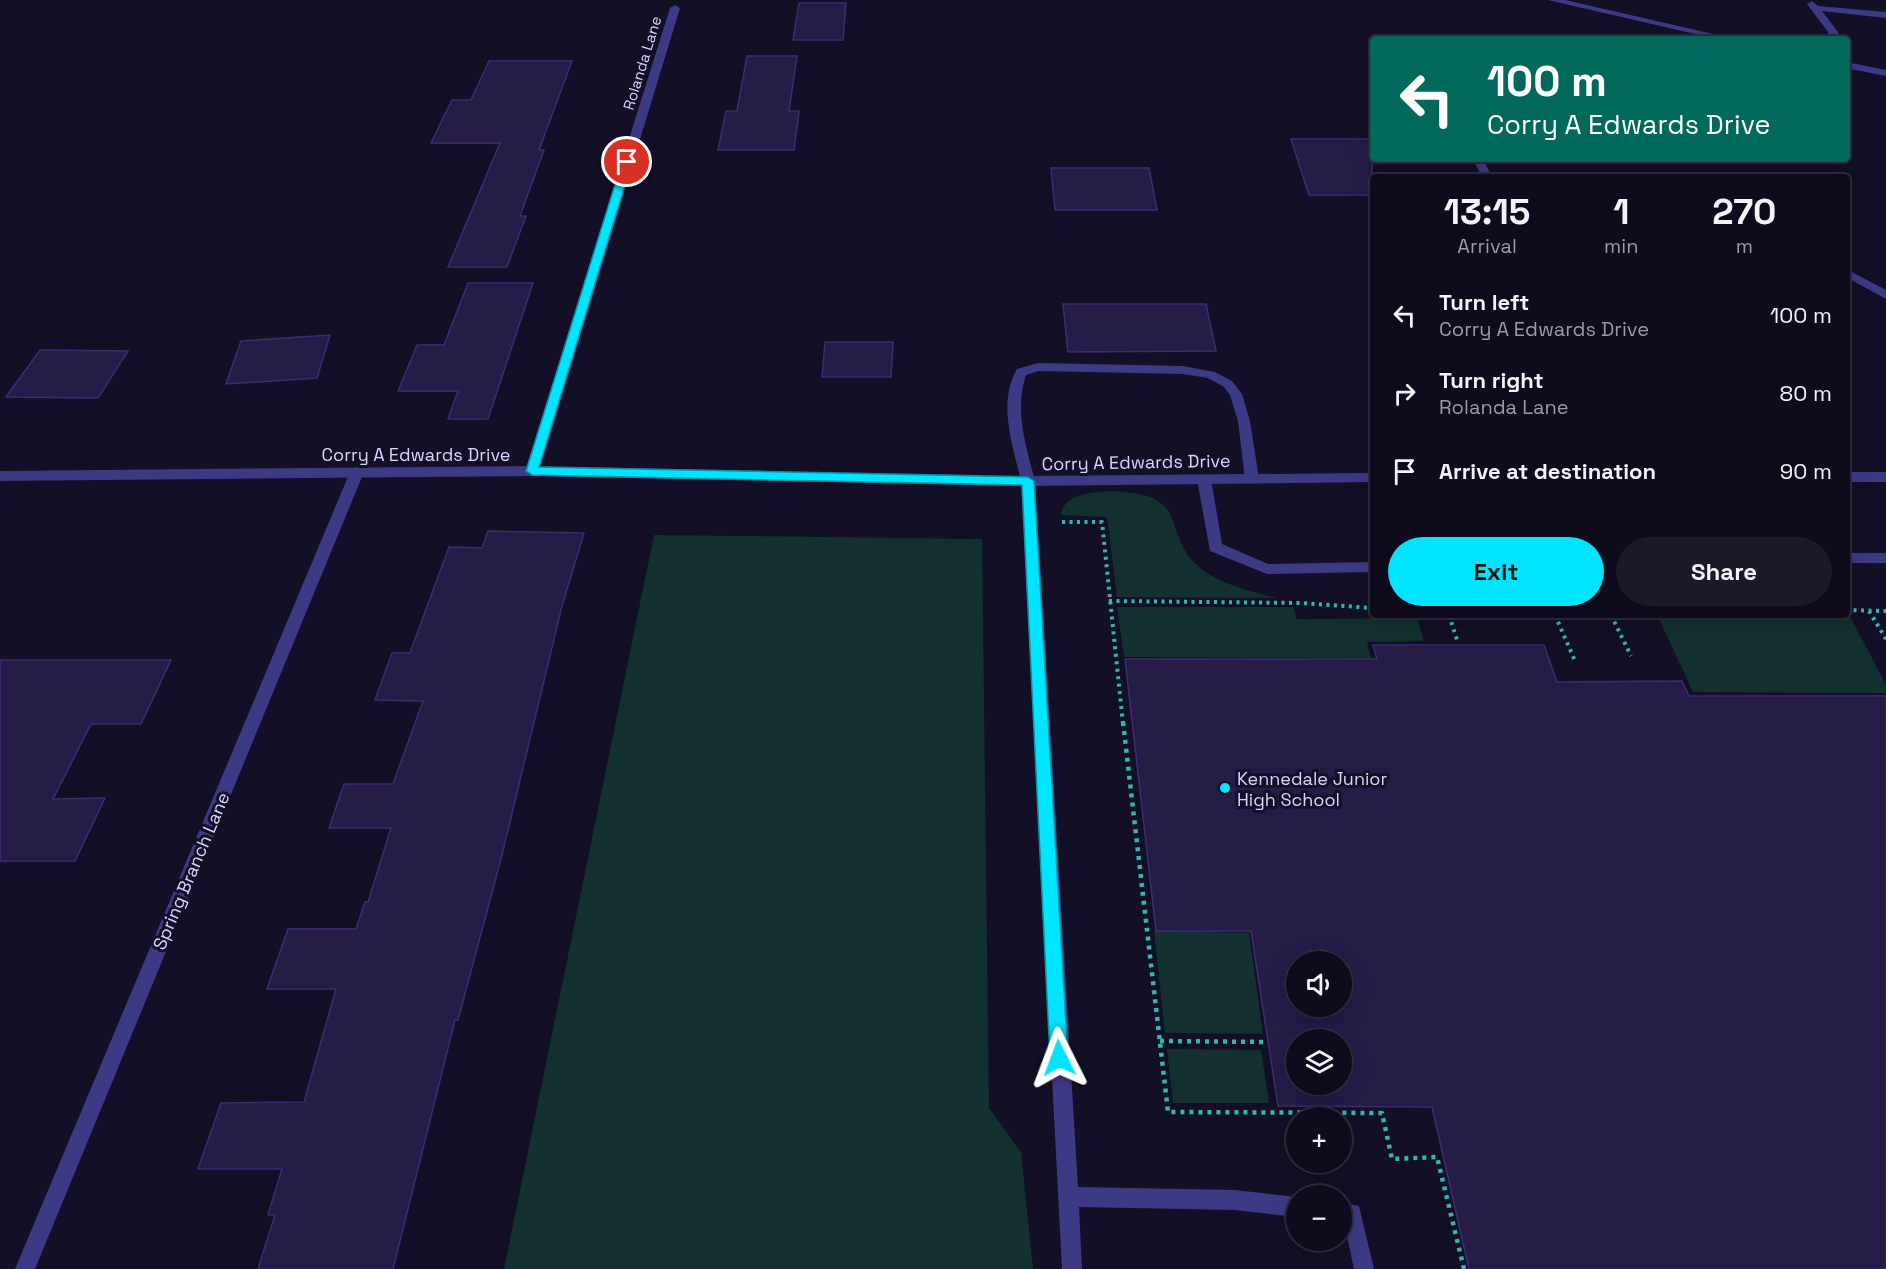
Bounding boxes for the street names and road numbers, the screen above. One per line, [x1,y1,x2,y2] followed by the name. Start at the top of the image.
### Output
[619,14,665,112] street label: Rolanda Lane
[321,443,511,466] street label: Corry A Edwards Drive
[1041,449,1231,475] street label: Corry A Edwards Drive
[147,789,235,953] street label: Spring Branch Lane

